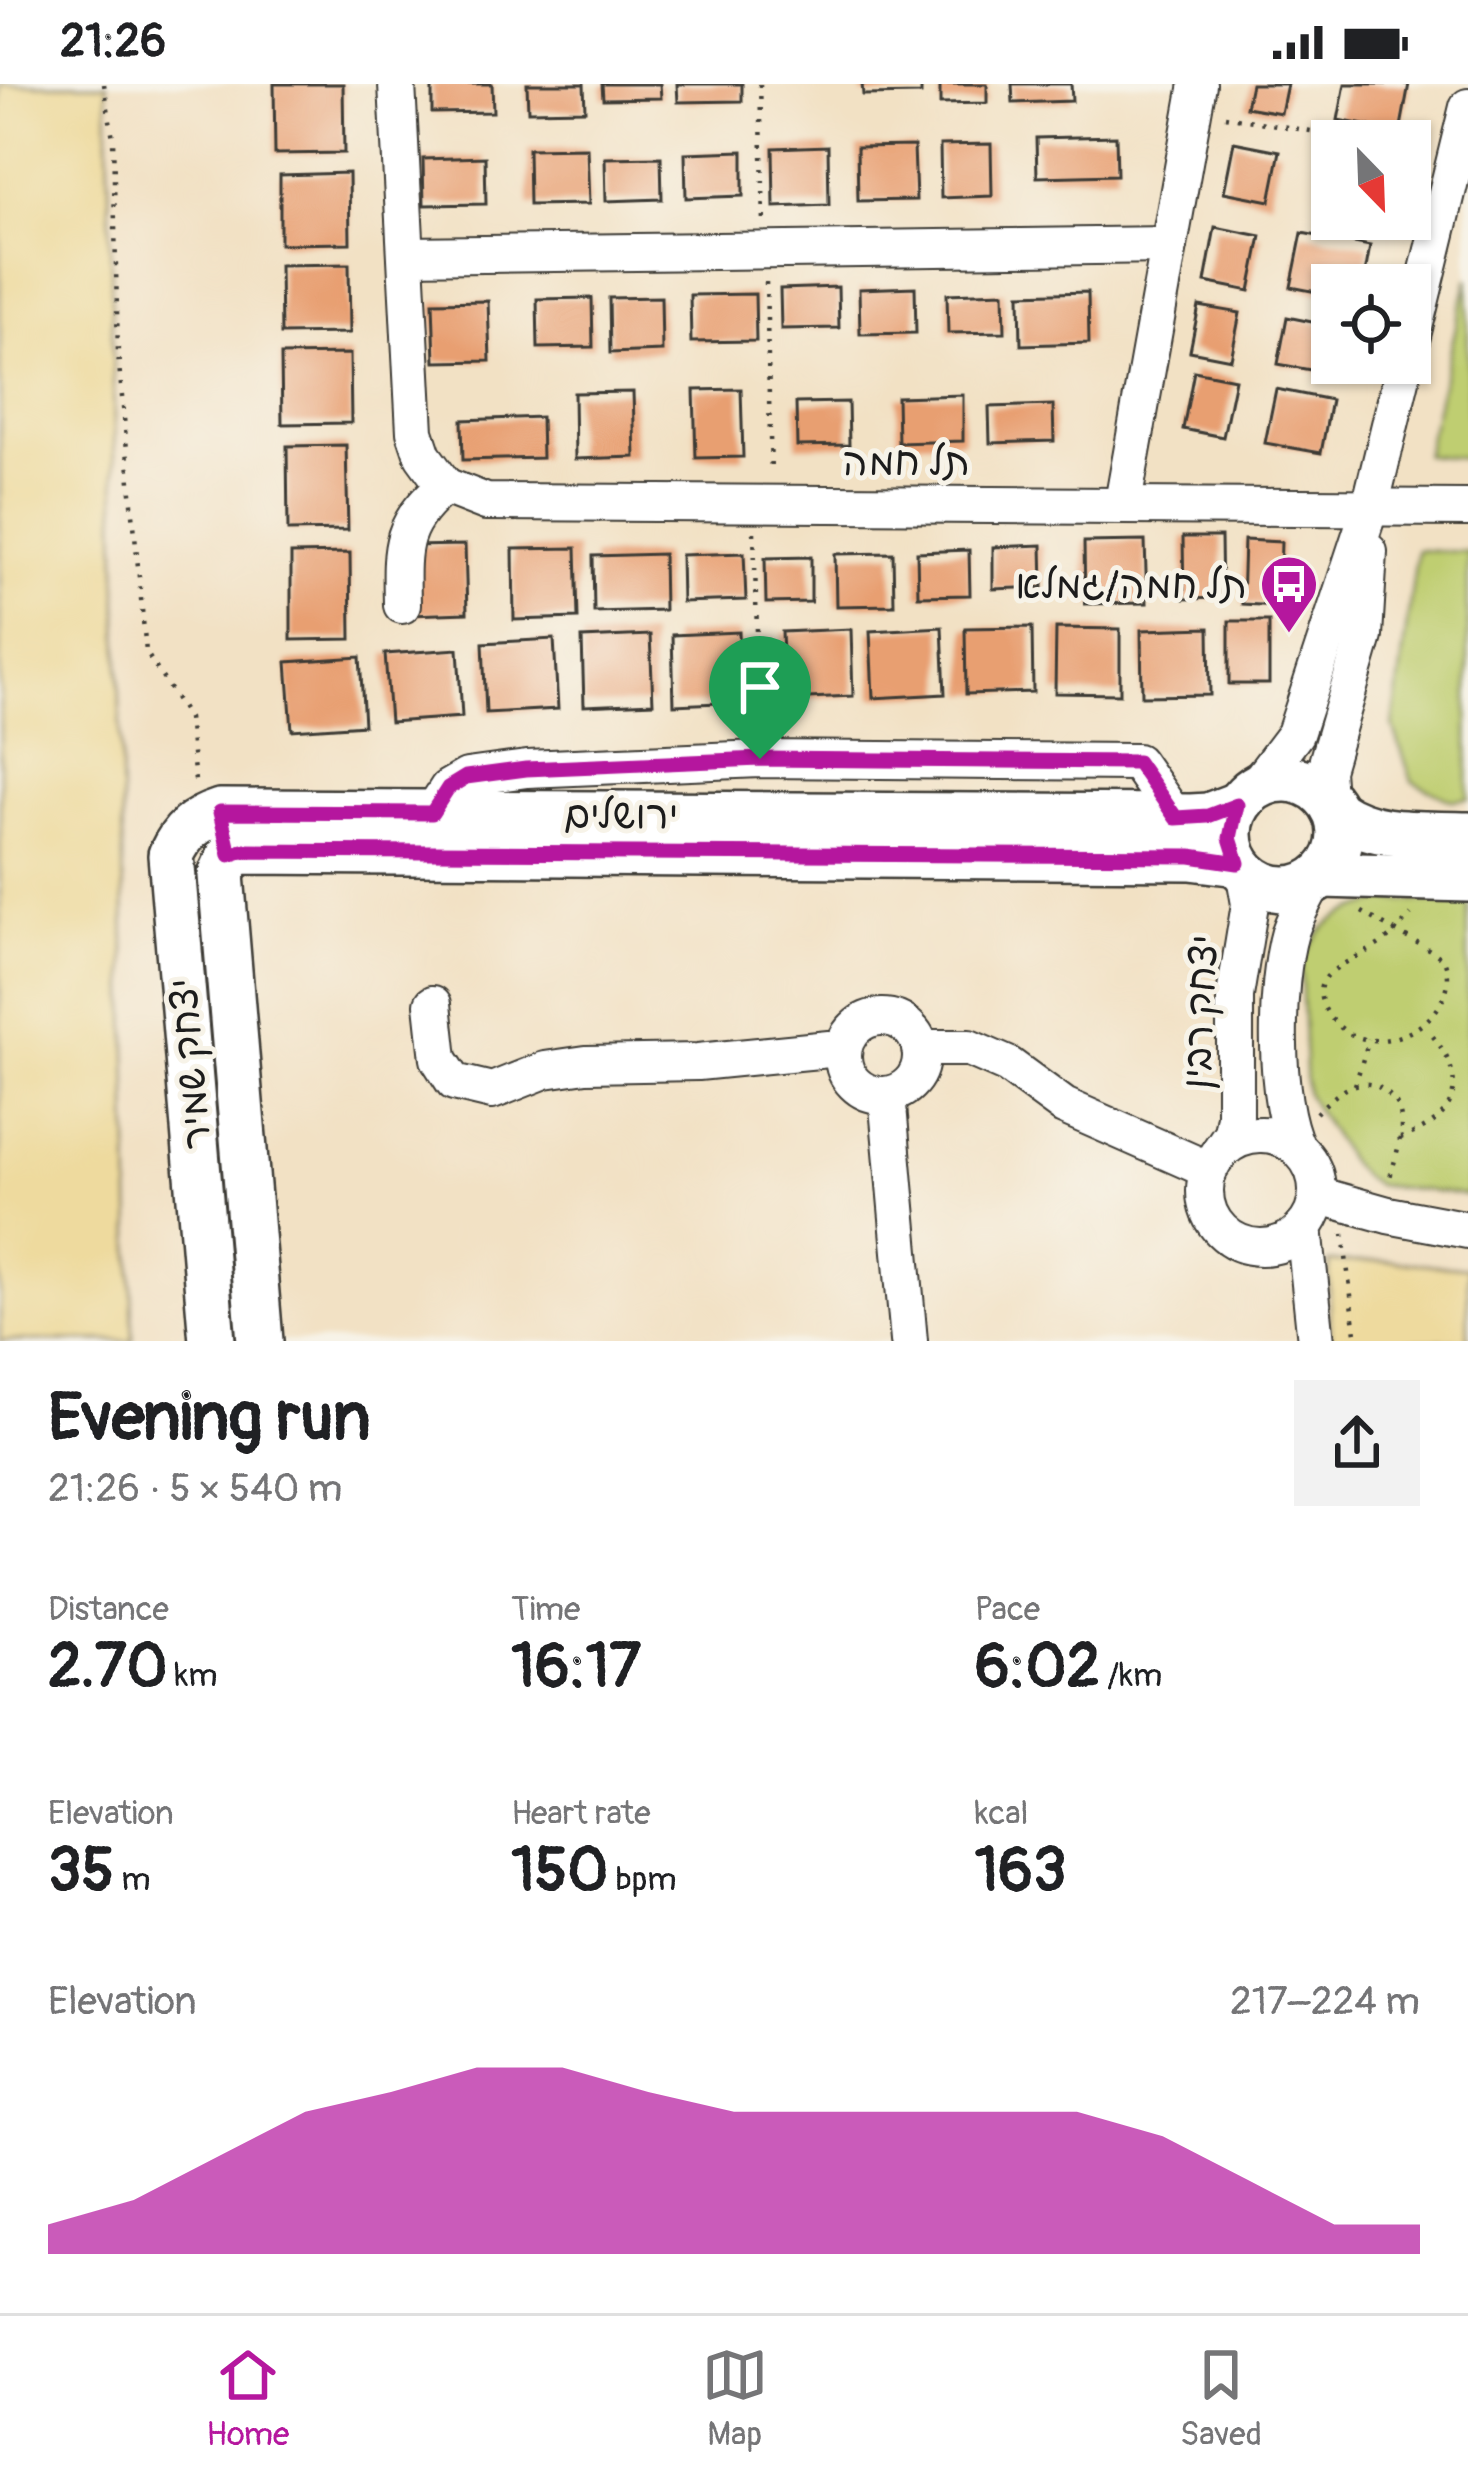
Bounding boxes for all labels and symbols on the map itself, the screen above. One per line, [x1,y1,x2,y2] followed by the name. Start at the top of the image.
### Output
[1311,120,1431,240] north arrow
[842,438,970,487] street label: תל חמה
[1258,553,1320,635] bus stop icon: תל חמה/גמלא
[1015,561,1247,610] place label: תל חמה/גמלא
[709,636,811,759] pin
[564,791,678,840] street label: ירושלים
[1172,933,1229,1091] street label: יצחק רבין
[159,976,222,1151] street label: יצחק שמיר

